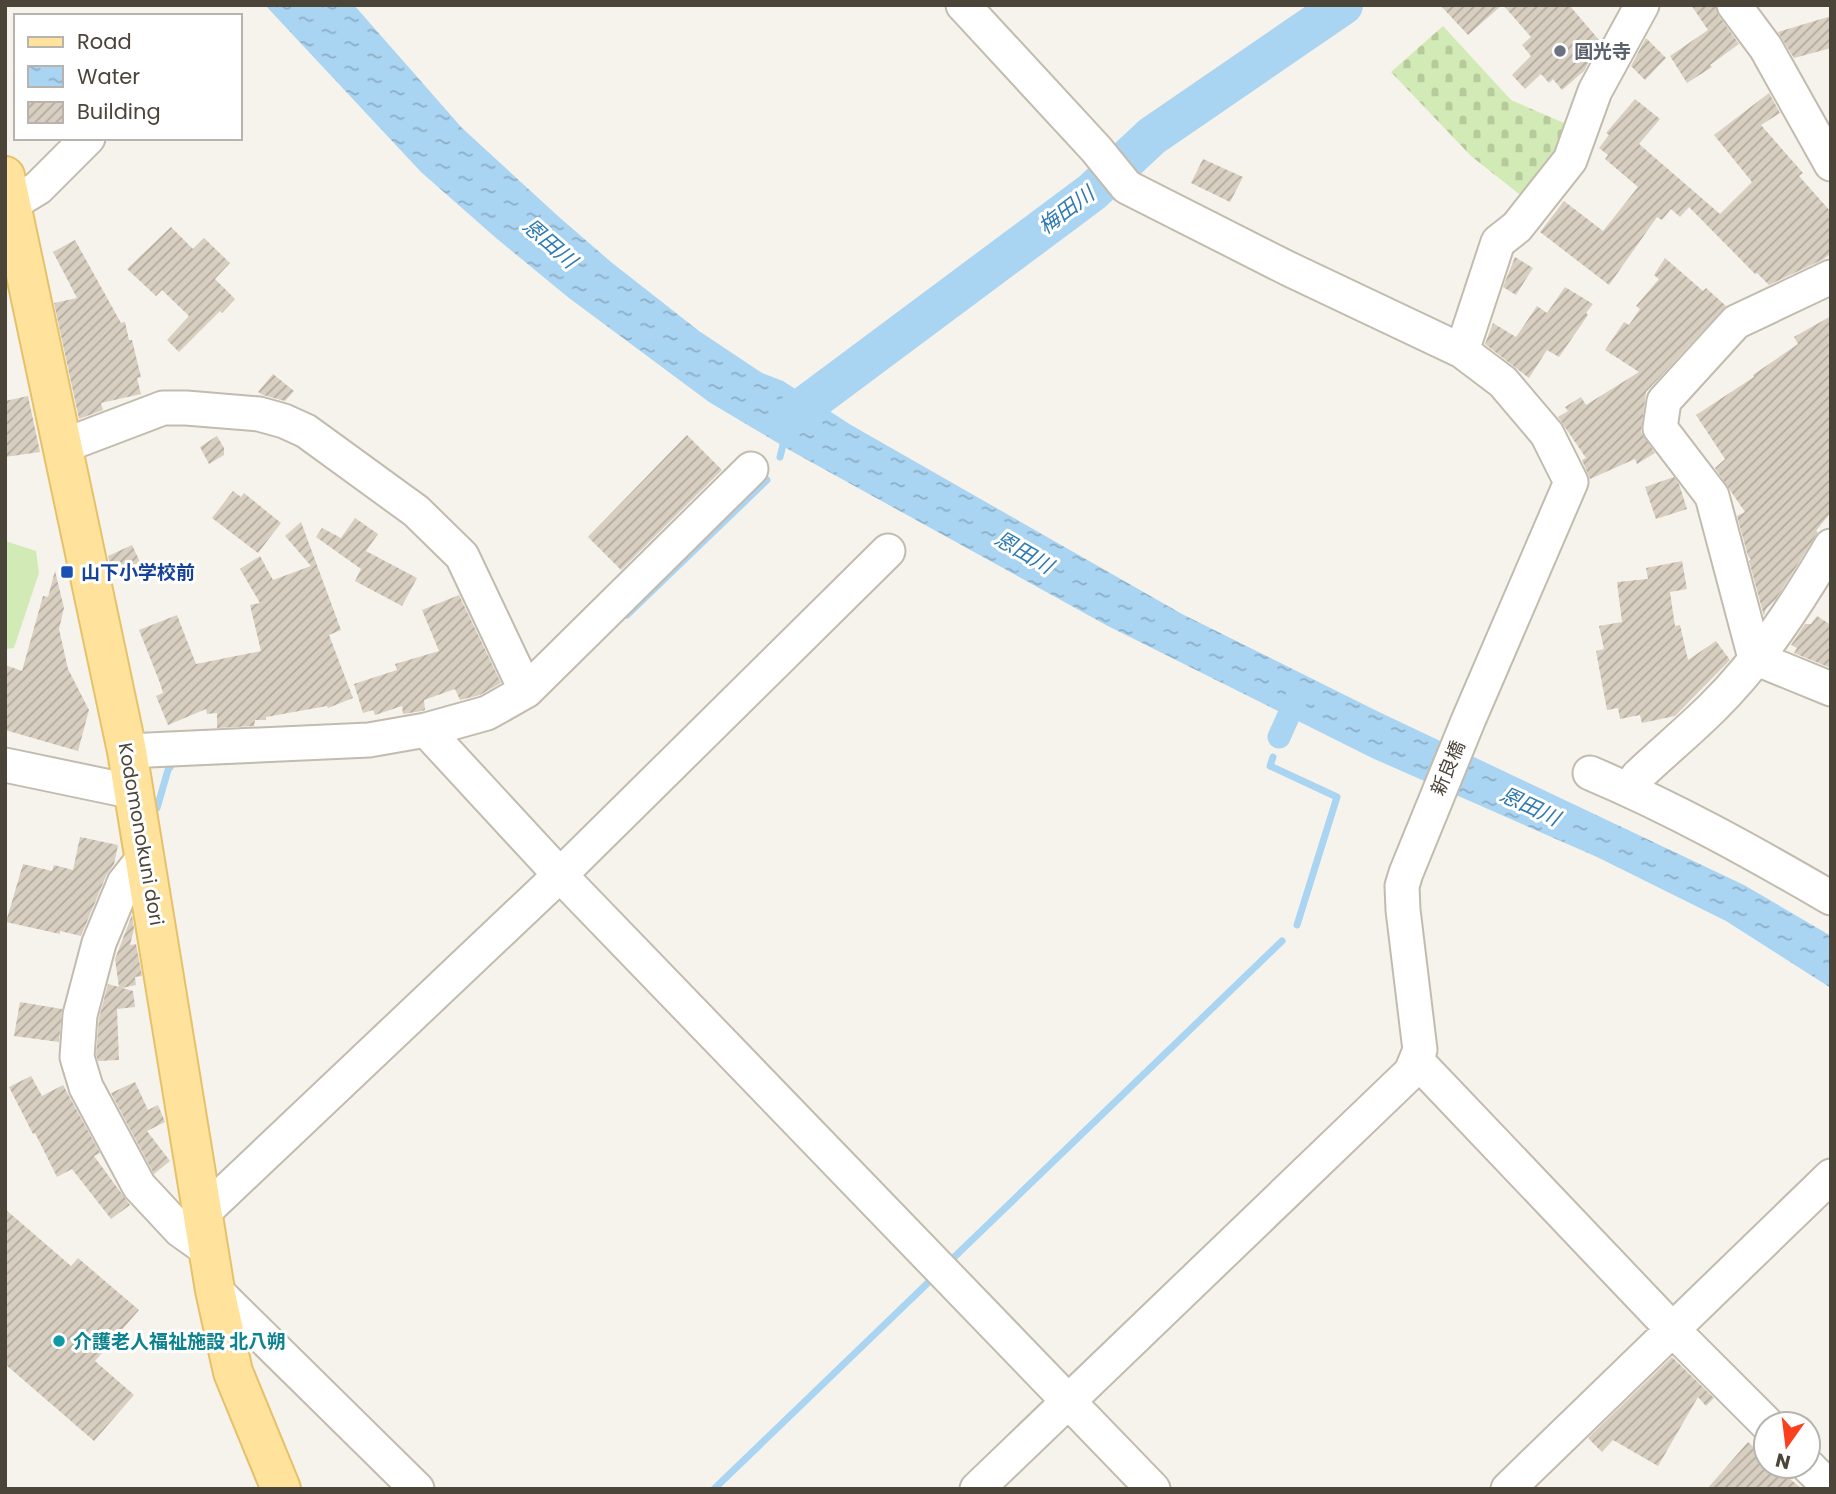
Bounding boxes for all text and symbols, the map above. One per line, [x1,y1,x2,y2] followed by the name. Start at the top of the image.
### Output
[14,14,242,140] legend
[77,27,132,56] text: Road
[1574,38,1631,65] place label: 圓光寺
[1552,43,1568,59] marker: 圓光寺
[77,62,140,91] text: Water
[77,97,161,126] text: Building
[1032,178,1101,241] water label: 梅田川
[517,211,585,276] water label: 恩田川
[989,524,1060,581] water label: 恩田川
[81,559,195,586] place label: 山下小学校前
[59,564,75,580] marker: 山下小学校前
[1424,736,1472,800] street label: 新良橋
[112,740,170,928] street label: Kodomonokuni dori
[1495,780,1566,833] water label: 恩田川
[73,1328,286,1355] place label: 介護老人福祉施設 北八朔
[51,1333,67,1349] marker: 介護老人福祉施設 北八朔
[1752,1410,1822,1480] north arrow
[1773,1446,1793,1476] text: N

